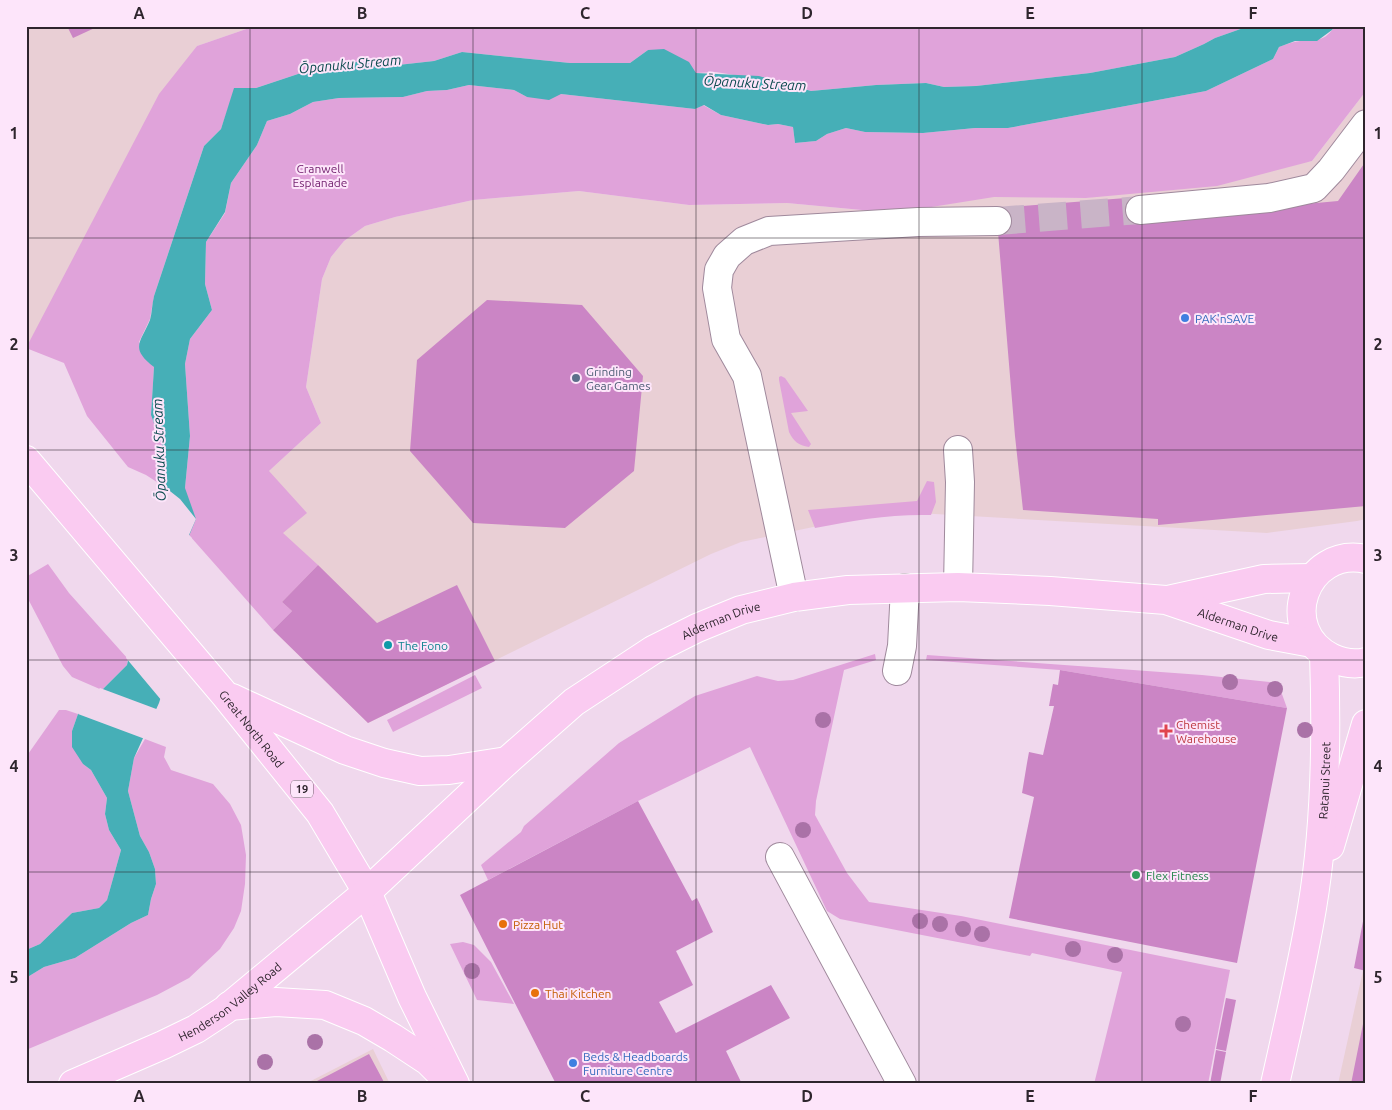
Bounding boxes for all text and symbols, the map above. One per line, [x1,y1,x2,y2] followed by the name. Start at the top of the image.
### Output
[133,4,145,22] text: A
[357,4,367,22] text: B
[580,4,590,22] text: C
[801,4,813,22] text: D
[1025,4,1035,22] text: E
[1249,4,1258,22] text: F
[298,52,402,76] water label: Ōpanuku Stream
[703,72,807,94] water label: Ōpanuku Stream
[9,124,19,142] text: 1
[1373,124,1383,142] text: 1
[293,162,347,189] park label: Cranwell Esplanade
[1179,312,1191,324] marker: PAK'nSAVE
[1195,312,1255,325] place label: PAK'nSAVE
[9,335,19,353] text: 2
[1373,335,1383,353] text: 2
[586,365,650,392] place label: Grinding Gear Games
[570,372,582,384] marker: Grinding Gear Games
[149,398,169,502] water label: Ōpanuku Stream
[9,546,19,564] text: 3
[1373,546,1383,564] text: 3
[679,599,761,641] street label: Alderman Drive
[1196,605,1279,643] street label: Alderman Drive
[382,639,394,651] marker: The Fono
[398,639,448,652] place label: The Fono
[217,687,287,770] street label: Great North Road
[1176,718,1237,745] place label: Chemist Warehouse
[1160,725,1172,737] marker: Chemist Warehouse
[1316,741,1332,820] street label: Ratanui Street
[9,757,19,775] text: 4
[1373,757,1383,775] text: 4
[291,781,313,798] road number: 19
[1130,869,1142,881] marker: Flex Fitness
[1146,869,1209,882] place label: Flex Fitness
[497,918,509,930] marker: Pizza Hut
[513,918,563,931] place label: Pizza Hut
[176,960,284,1043] street label: Henderson Valley Road
[9,968,19,986] text: 5
[1373,968,1383,986] text: 5
[529,987,541,999] marker: Thai Kitchen
[545,987,611,1000] place label: Thai Kitchen
[583,1050,688,1077] place label: Beds & Headboards Furniture Centre
[567,1057,579,1069] marker: Beds & Headboards Furniture Centre
[133,1087,145,1105] text: A
[357,1087,367,1105] text: B
[580,1087,590,1105] text: C
[801,1087,813,1105] text: D
[1025,1087,1035,1105] text: E
[1249,1087,1258,1105] text: F

